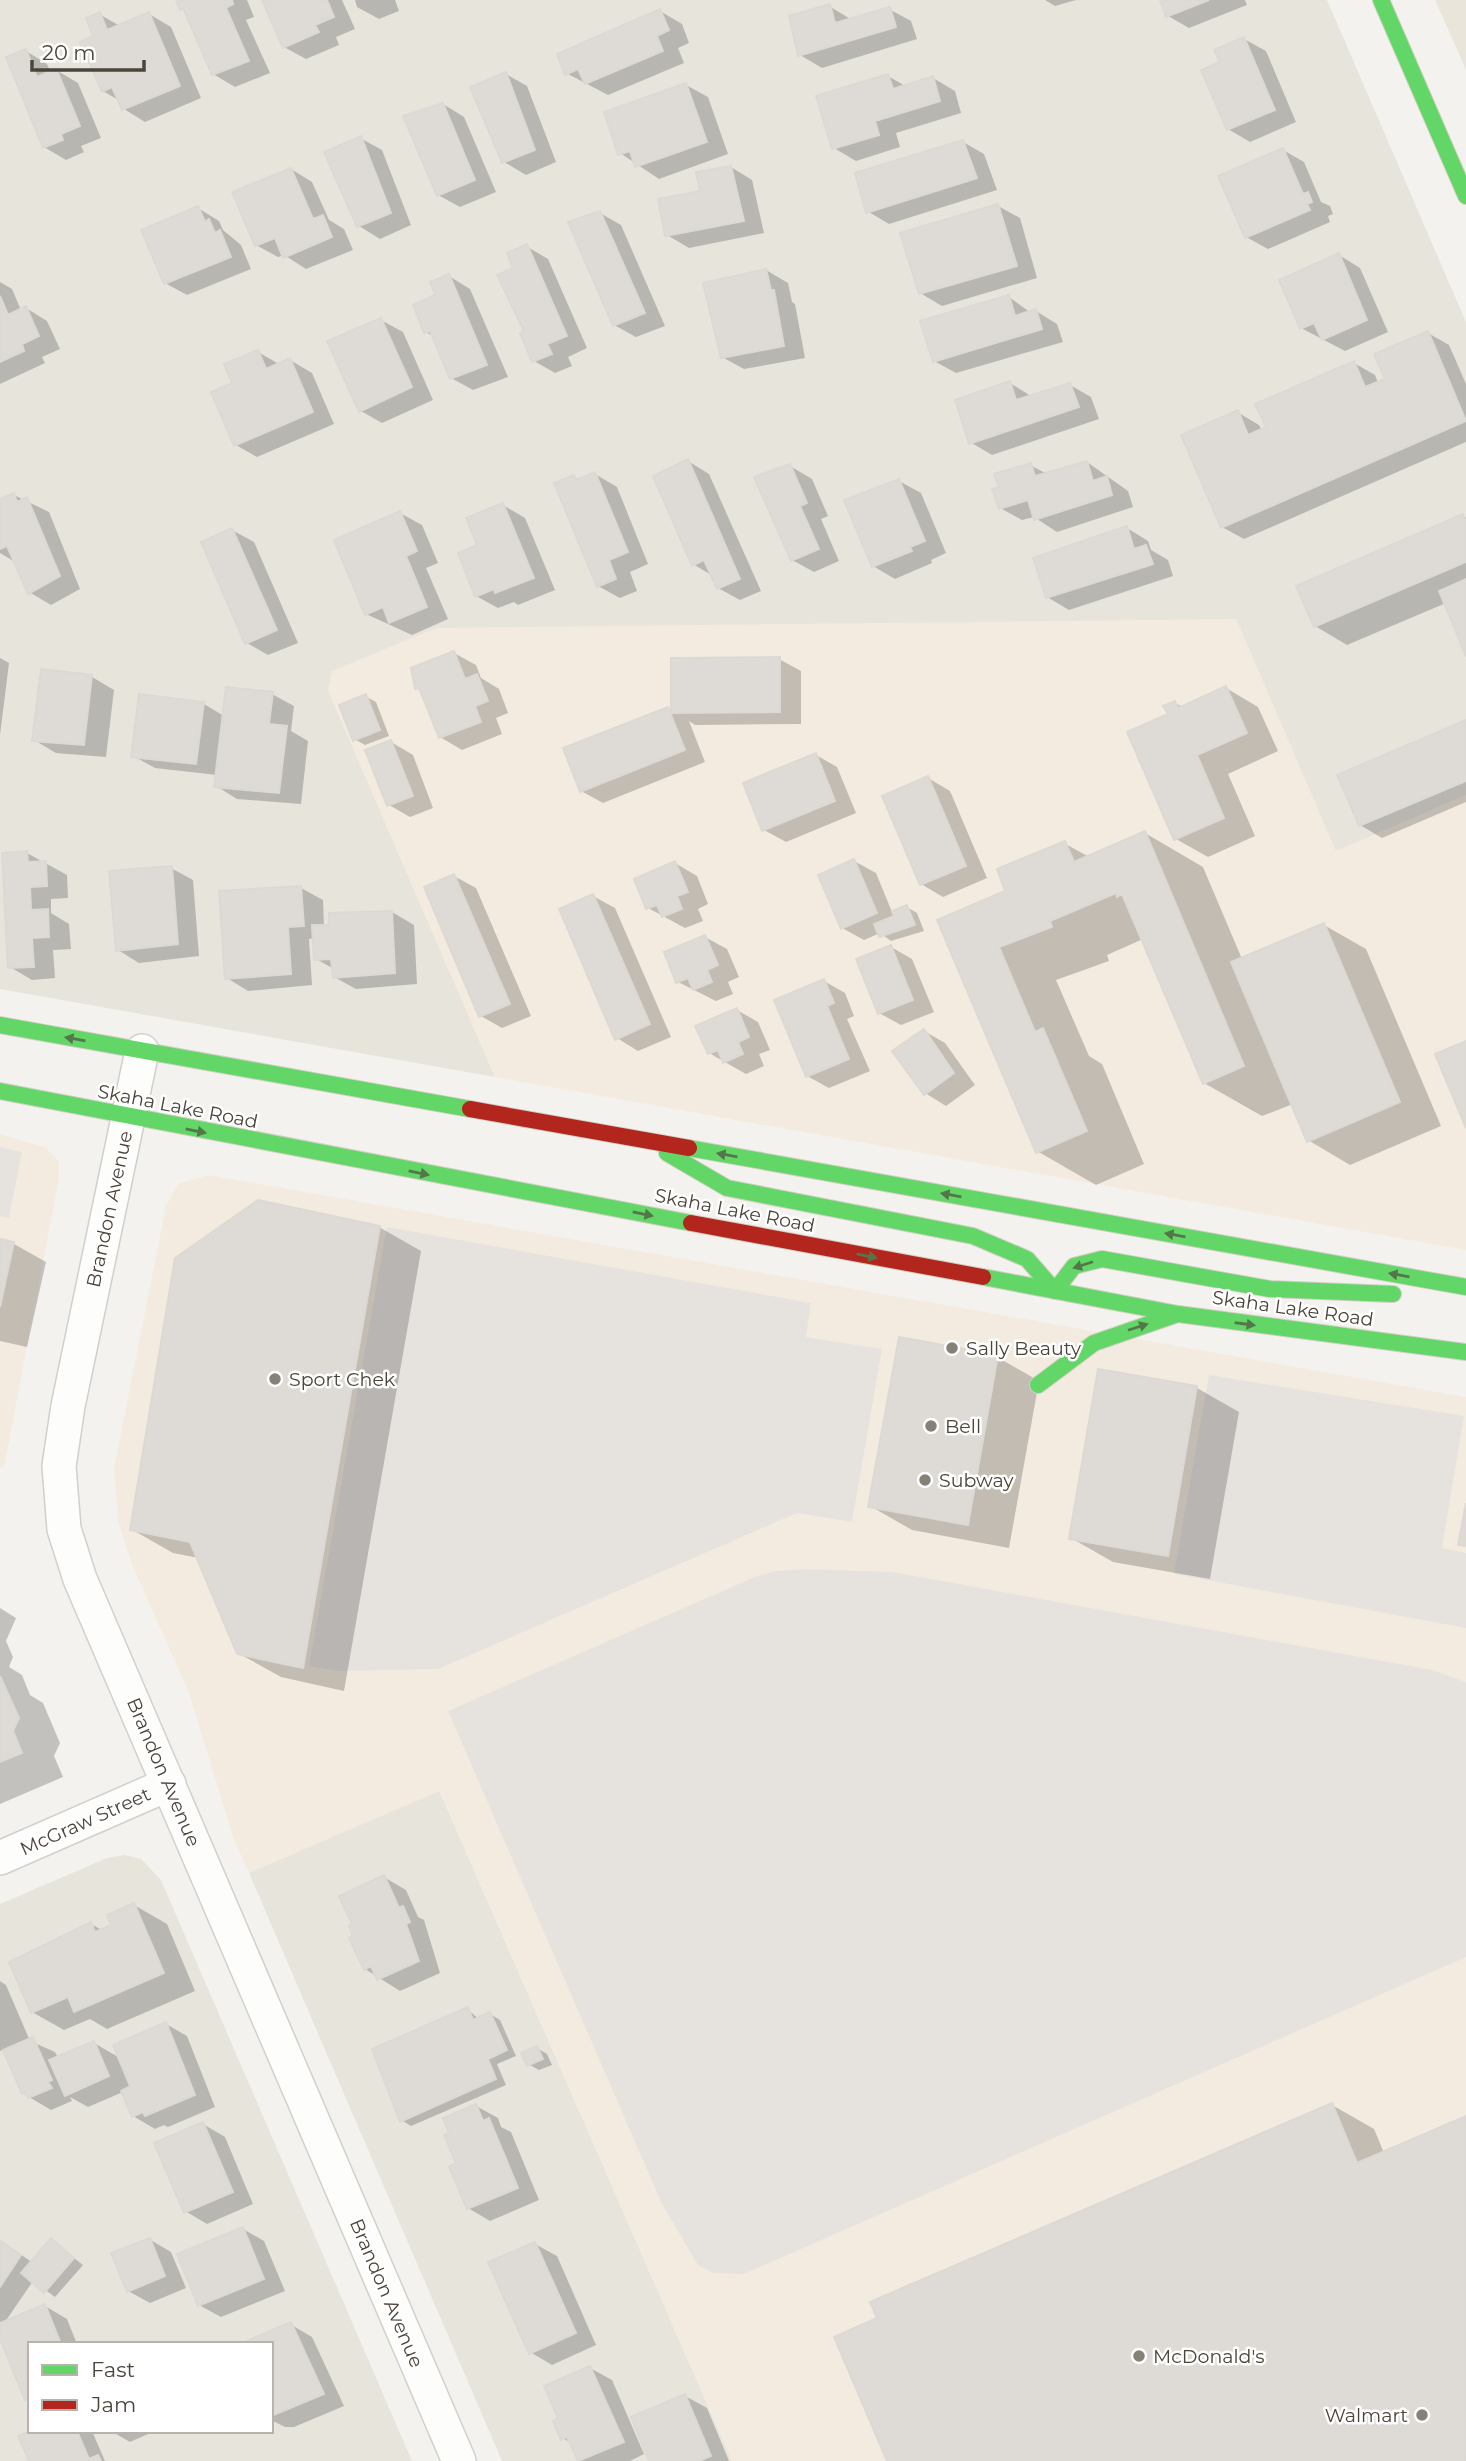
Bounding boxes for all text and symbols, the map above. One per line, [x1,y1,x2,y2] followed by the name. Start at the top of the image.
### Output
[32,28,144,72] scale bar
[42,40,96,65] text: 20 m
[64,1033,86,1044] one-way arrow
[96,1080,260,1133] street label: Skaha Lake Road
[185,1126,207,1137] one-way arrow
[82,1129,137,1290] street label: Brandon Avenue
[716,1149,738,1160] one-way arrow
[409,1167,431,1178] one-way arrow
[653,1184,817,1237] street label: Skaha Lake Road
[940,1189,962,1200] one-way arrow
[632,1209,654,1220] one-way arrow
[1164,1229,1186,1240] one-way arrow
[856,1251,878,1262] one-way arrow
[1072,1260,1093,1270] one-way arrow
[1388,1269,1410,1280] one-way arrow
[1211,1286,1375,1331] street label: Skaha Lake Road
[1234,1319,1256,1330] one-way arrow
[1128,1321,1149,1331] one-way arrow
[966,1337,1082,1360] place label: Sally Beauty
[944,1340,960,1356] marker: Sally Beauty
[289,1368,396,1391] place label: Sport Chek
[267,1371,283,1387] marker: Sport Chek
[945,1415,981,1438] place label: Bell
[923,1418,939,1434] marker: Bell
[939,1469,1014,1492] place label: Subway
[917,1472,933,1488] marker: Subway
[122,1694,205,1850] street label: Brandon Avenue
[16,1782,154,1861] street label: McGraw Street
[345,2215,428,2371] street label: Brandon Avenue
[28,2342,273,2433] legend
[1153,2345,1265,2368] place label: McDonald's
[1131,2348,1147,2364] marker: McDonald's
[91,2357,135,2382] text: Fast
[90,2392,136,2417] text: Jam
[1325,2404,1408,2427] place label: Walmart
[1414,2407,1430,2423] marker: Walmart

